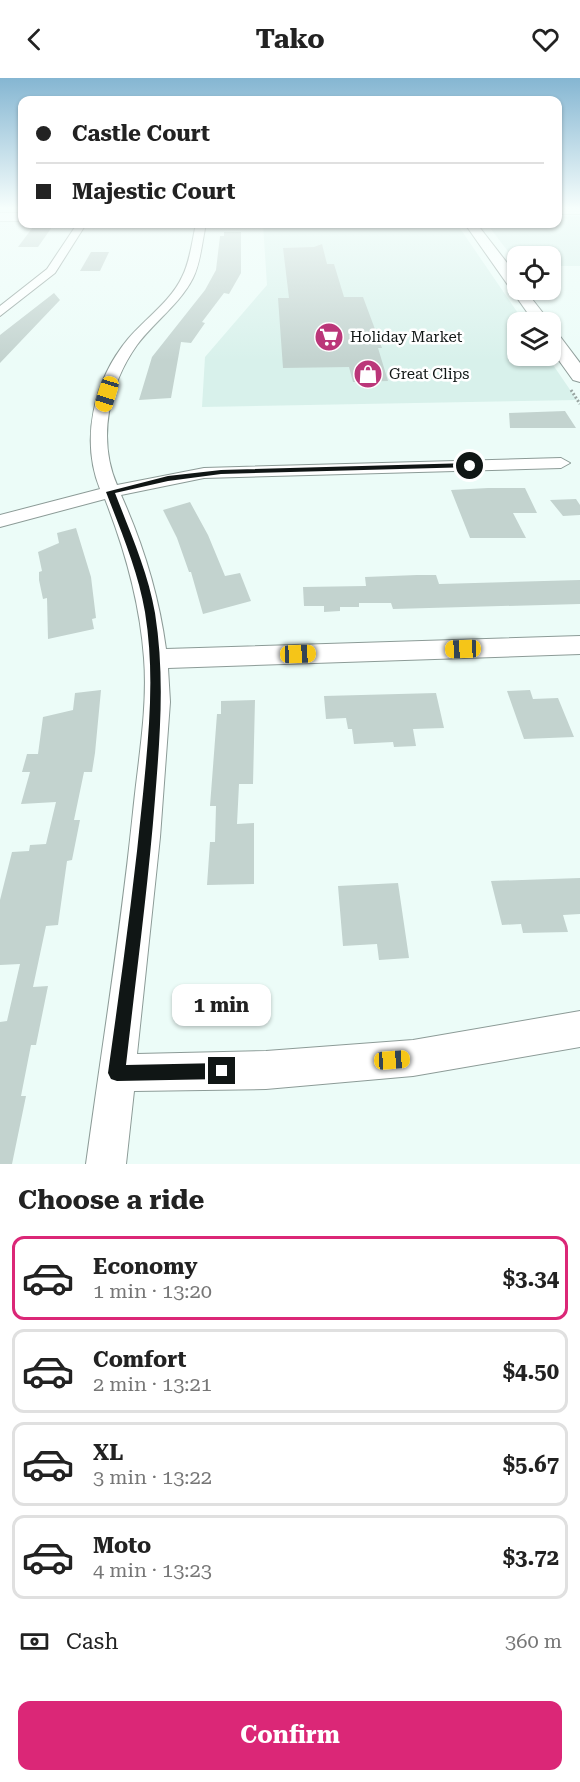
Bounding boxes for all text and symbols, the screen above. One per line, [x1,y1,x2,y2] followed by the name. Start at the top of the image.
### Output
[18,23,51,56] icon: back
[255,23,325,55] text: Tako
[529,23,562,56] icon: heart
[72,121,210,146] text: Castle Court
[72,179,235,204] text: Majestic Court
[507,246,561,366] map controls
[507,246,561,300] button: locate
[507,312,561,366] button: layers
[313,321,345,353] supermarket icon: Holiday Market
[350,328,463,346] place label: Holiday Market
[352,358,384,390] shop icon: Great Clips
[389,365,469,383] place label: Great Clips
[93,374,121,414] car
[456,452,483,479] route start
[445,639,481,659] car
[280,644,316,664] car
[172,984,272,1026] callout: 1 min
[194,993,249,1017] text: 1 min
[373,1050,411,1070] car
[208,1057,235,1084] route end
[18,1184,204,1216] text: Choose a ride
[21,1251,75,1305] icon: car
[93,1254,197,1279] text: Economy
[503,1266,559,1291] text: $3.34
[93,1279,212,1303] text: 1 min · 13:20
[21,1344,75,1398] icon: car
[93,1347,186,1372] text: Comfort
[503,1359,559,1384] text: $4.50
[93,1372,212,1396] text: 2 min · 13:21
[21,1437,75,1491] icon: car
[93,1440,123,1465] text: XL
[503,1452,559,1477] text: $5.67
[93,1465,212,1489] text: 3 min · 13:22
[21,1530,75,1584] icon: car
[93,1533,151,1558] text: Moto
[503,1545,559,1570] text: $3.72
[93,1558,212,1582] text: 4 min · 13:23
[18,1625,51,1658] icon: cash
[66,1629,118,1654] text: Cash
[505,1629,562,1653] text: 360 m
[18,1701,562,1770] button: Confirm

